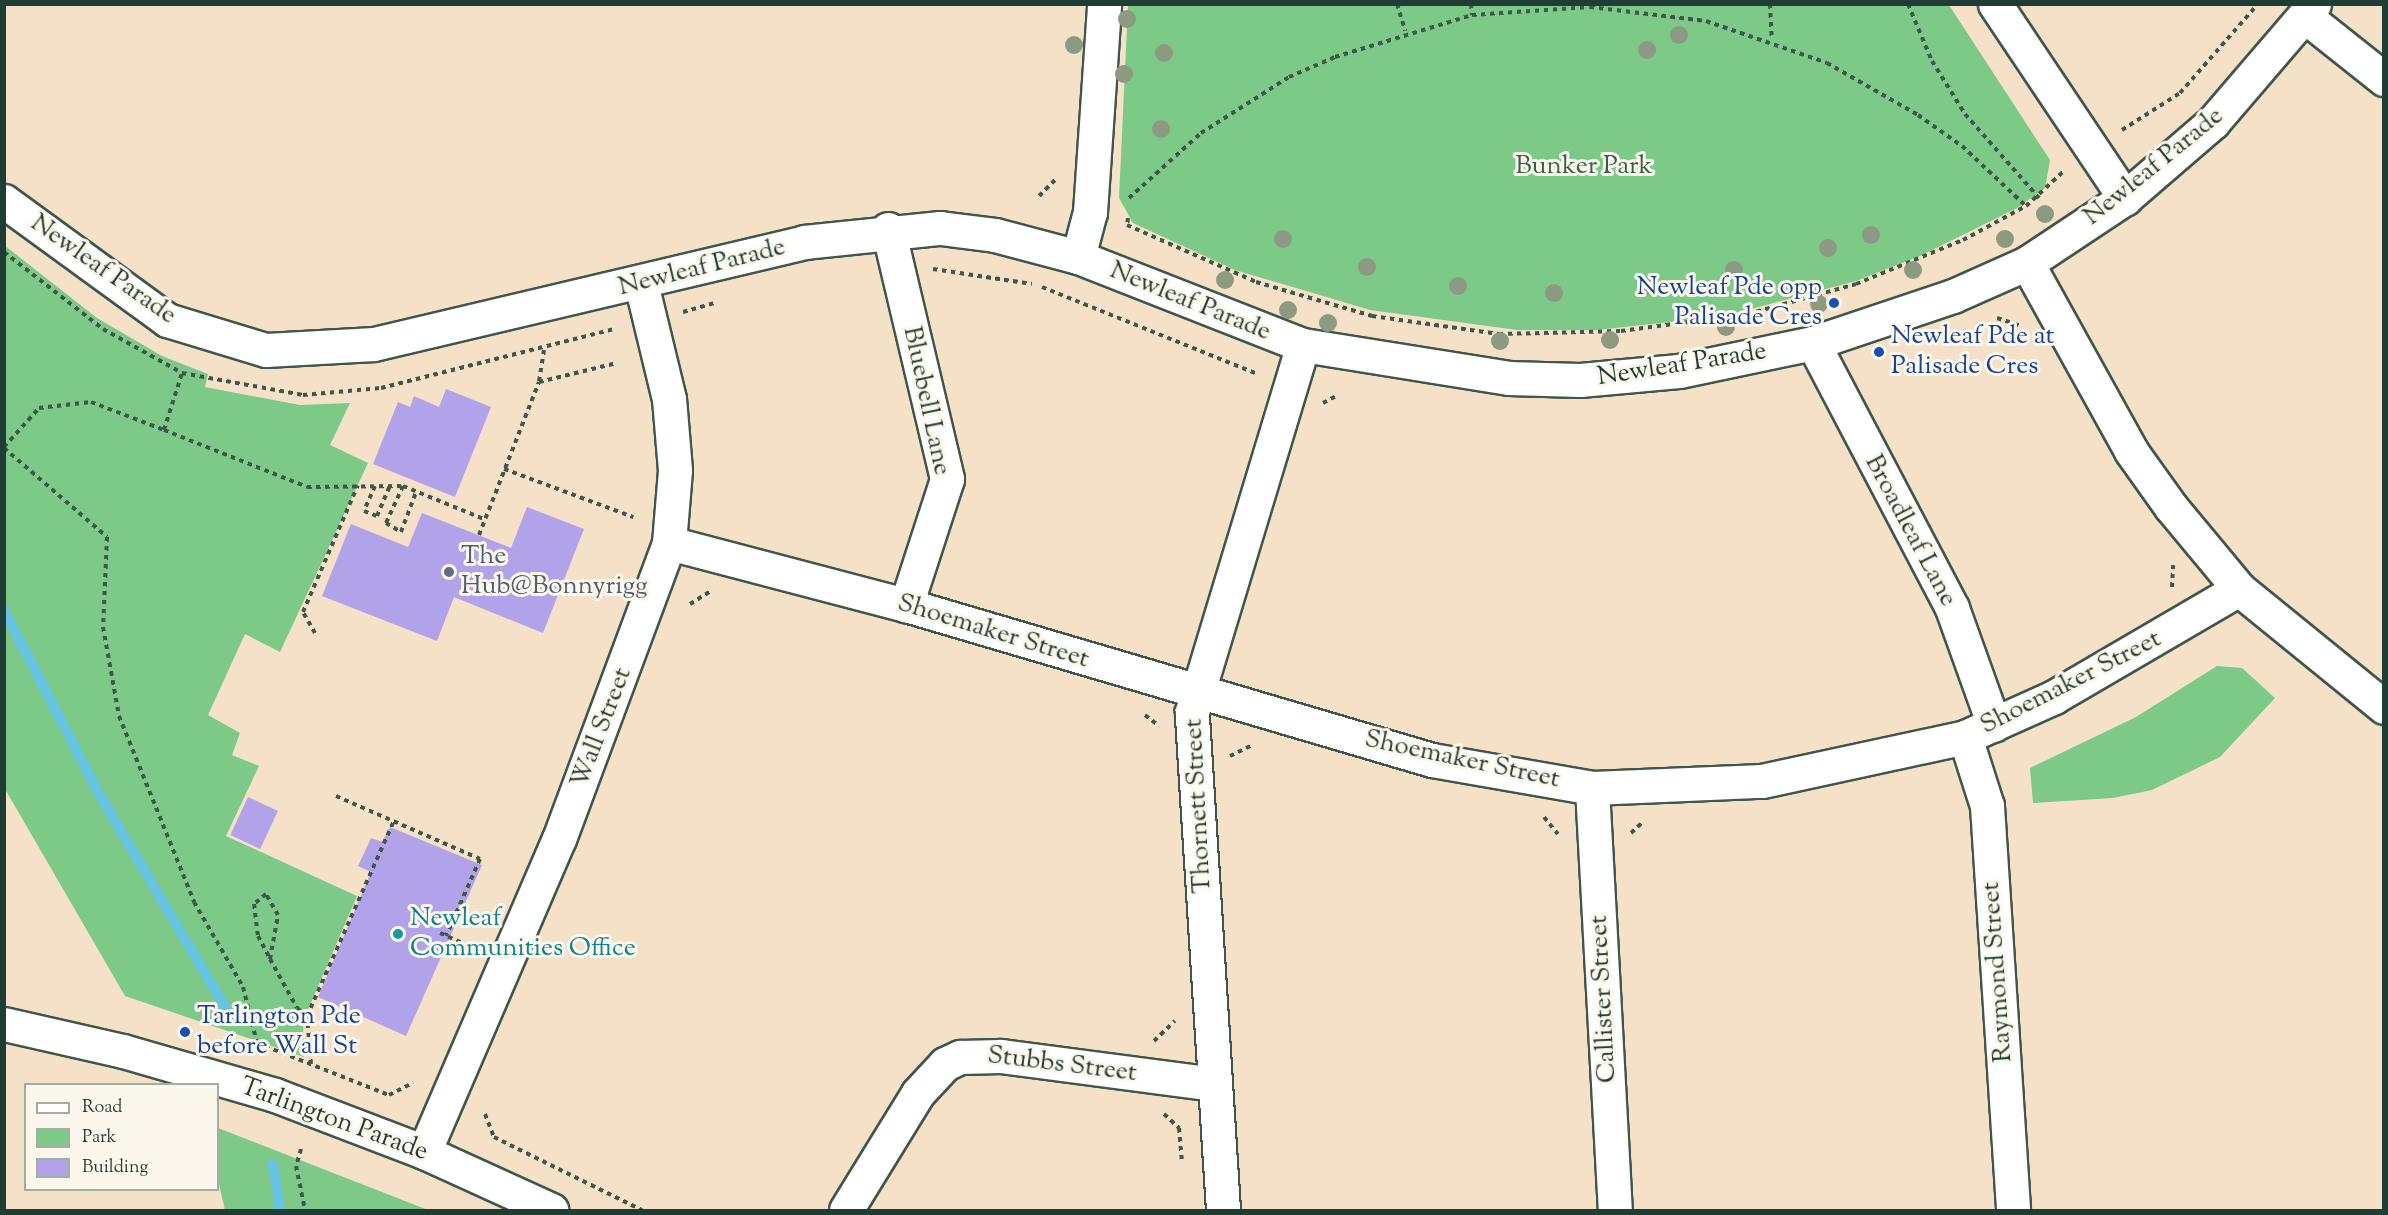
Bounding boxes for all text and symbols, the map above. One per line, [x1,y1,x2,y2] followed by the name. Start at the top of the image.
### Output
[2078,101,2230,233] street label: Newleaf Parade
[1515,151,1653,183] park label: Bunker Park
[24,208,182,332] street label: Newleaf Parade
[615,232,789,304] street label: Newleaf Parade
[1105,256,1275,348] street label: Newleaf Parade
[1637,272,1822,334] place label: Newleaf Pde opp Palisade Cres
[1827,296,1841,310] marker: Newleaf Pde opp Palisade Cres
[1891,321,2054,382] place label: Newleaf Pde at Palisade Cres
[895,324,957,478] street label: Bluebell Lane
[1595,336,1769,394] street label: Newleaf Parade
[1872,345,1886,359] marker: Newleaf Pde at Palisade Cres
[1857,450,1963,612] street label: Broadleaf Lane
[461,541,648,602] place label: The Hub@Bonnyrigg
[442,565,456,579] marker: The Hub@Bonnyrigg
[894,588,1092,676] street label: Shoemaker Street
[1975,624,2167,742] street label: Shoemaker Street
[565,663,639,793] street label: Wall Street
[1179,718,1219,894] street label: Thornett Street
[1362,724,1562,796] street label: Shoemaker Street
[1976,881,2020,1063] street label: Raymond Street
[410,903,636,964] place label: Newleaf Communities Office
[1584,914,1624,1084] street label: Callister Street
[391,927,405,941] marker: Newleaf Communities Office
[197,1001,361,1062] place label: Tarlington Pde before Wall St
[178,1025,192,1039] marker: Tarlington Pde before Wall St
[986,1040,1138,1090] street label: Stubbs Street
[236,1072,432,1168] street label: Tarlington Parade
[24,1083,219,1191] legend
[82,1095,122,1121] text: Road
[82,1125,116,1151] text: Park
[82,1155,148,1181] text: Building

